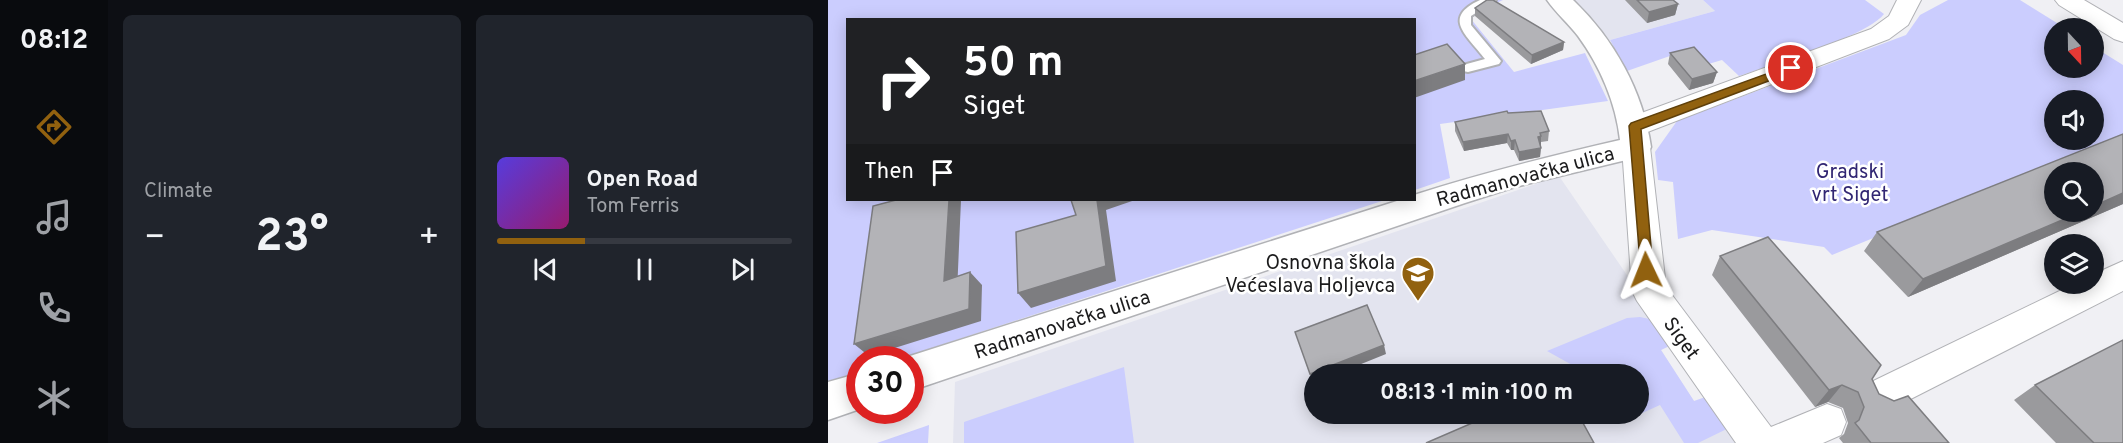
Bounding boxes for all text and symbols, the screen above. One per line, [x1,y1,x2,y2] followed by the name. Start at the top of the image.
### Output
[2044,18,2104,78] north arrow
[2044,18,2104,294] map controls
[20,24,88,58] text: 08:12
[963,38,1064,91] text: 50 m
[864,42,942,120] icon: right
[1765,42,1816,93] pin
[1774,51,1807,84] icon: arrive
[963,90,1026,124] text: Siget
[2044,90,2104,150] button: sound
[33,106,75,148] icon: directions
[1433,142,1618,214] street label: Radmanovačka ulica
[926,156,959,189] icon: arrive
[864,159,914,186] text: Then
[1811,160,1889,209] park label: Gradski vrt Siget
[2044,162,2104,222] button: search
[587,167,698,194] text: Open Road
[144,179,213,205] text: Climate
[587,194,679,220] text: Tom Ferris
[33,196,75,238] icon: music
[255,210,328,267] text: 23°
[144,218,165,260] text: −
[418,218,440,260] text: +
[2044,234,2104,294] button: layers
[1614,238,1678,302] position arrow
[1225,251,1395,300] place label: Osnovna škola Većeslava Holjevca
[529,253,562,286] icon: previous
[628,253,661,286] icon: pause
[726,253,759,286] icon: next
[1400,255,1436,302] school or university icon: Osnovna škola Većeslava Holjevca
[971,285,1154,367] street label: Radmanovačka ulica
[33,287,75,329] icon: phone
[1656,313,1705,366] street label: Siget
[846,346,924,424] speed limit sign: 30
[33,377,75,419] icon: climate
[1380,380,1573,407] text: 08:13 · 1 min · 100 m

